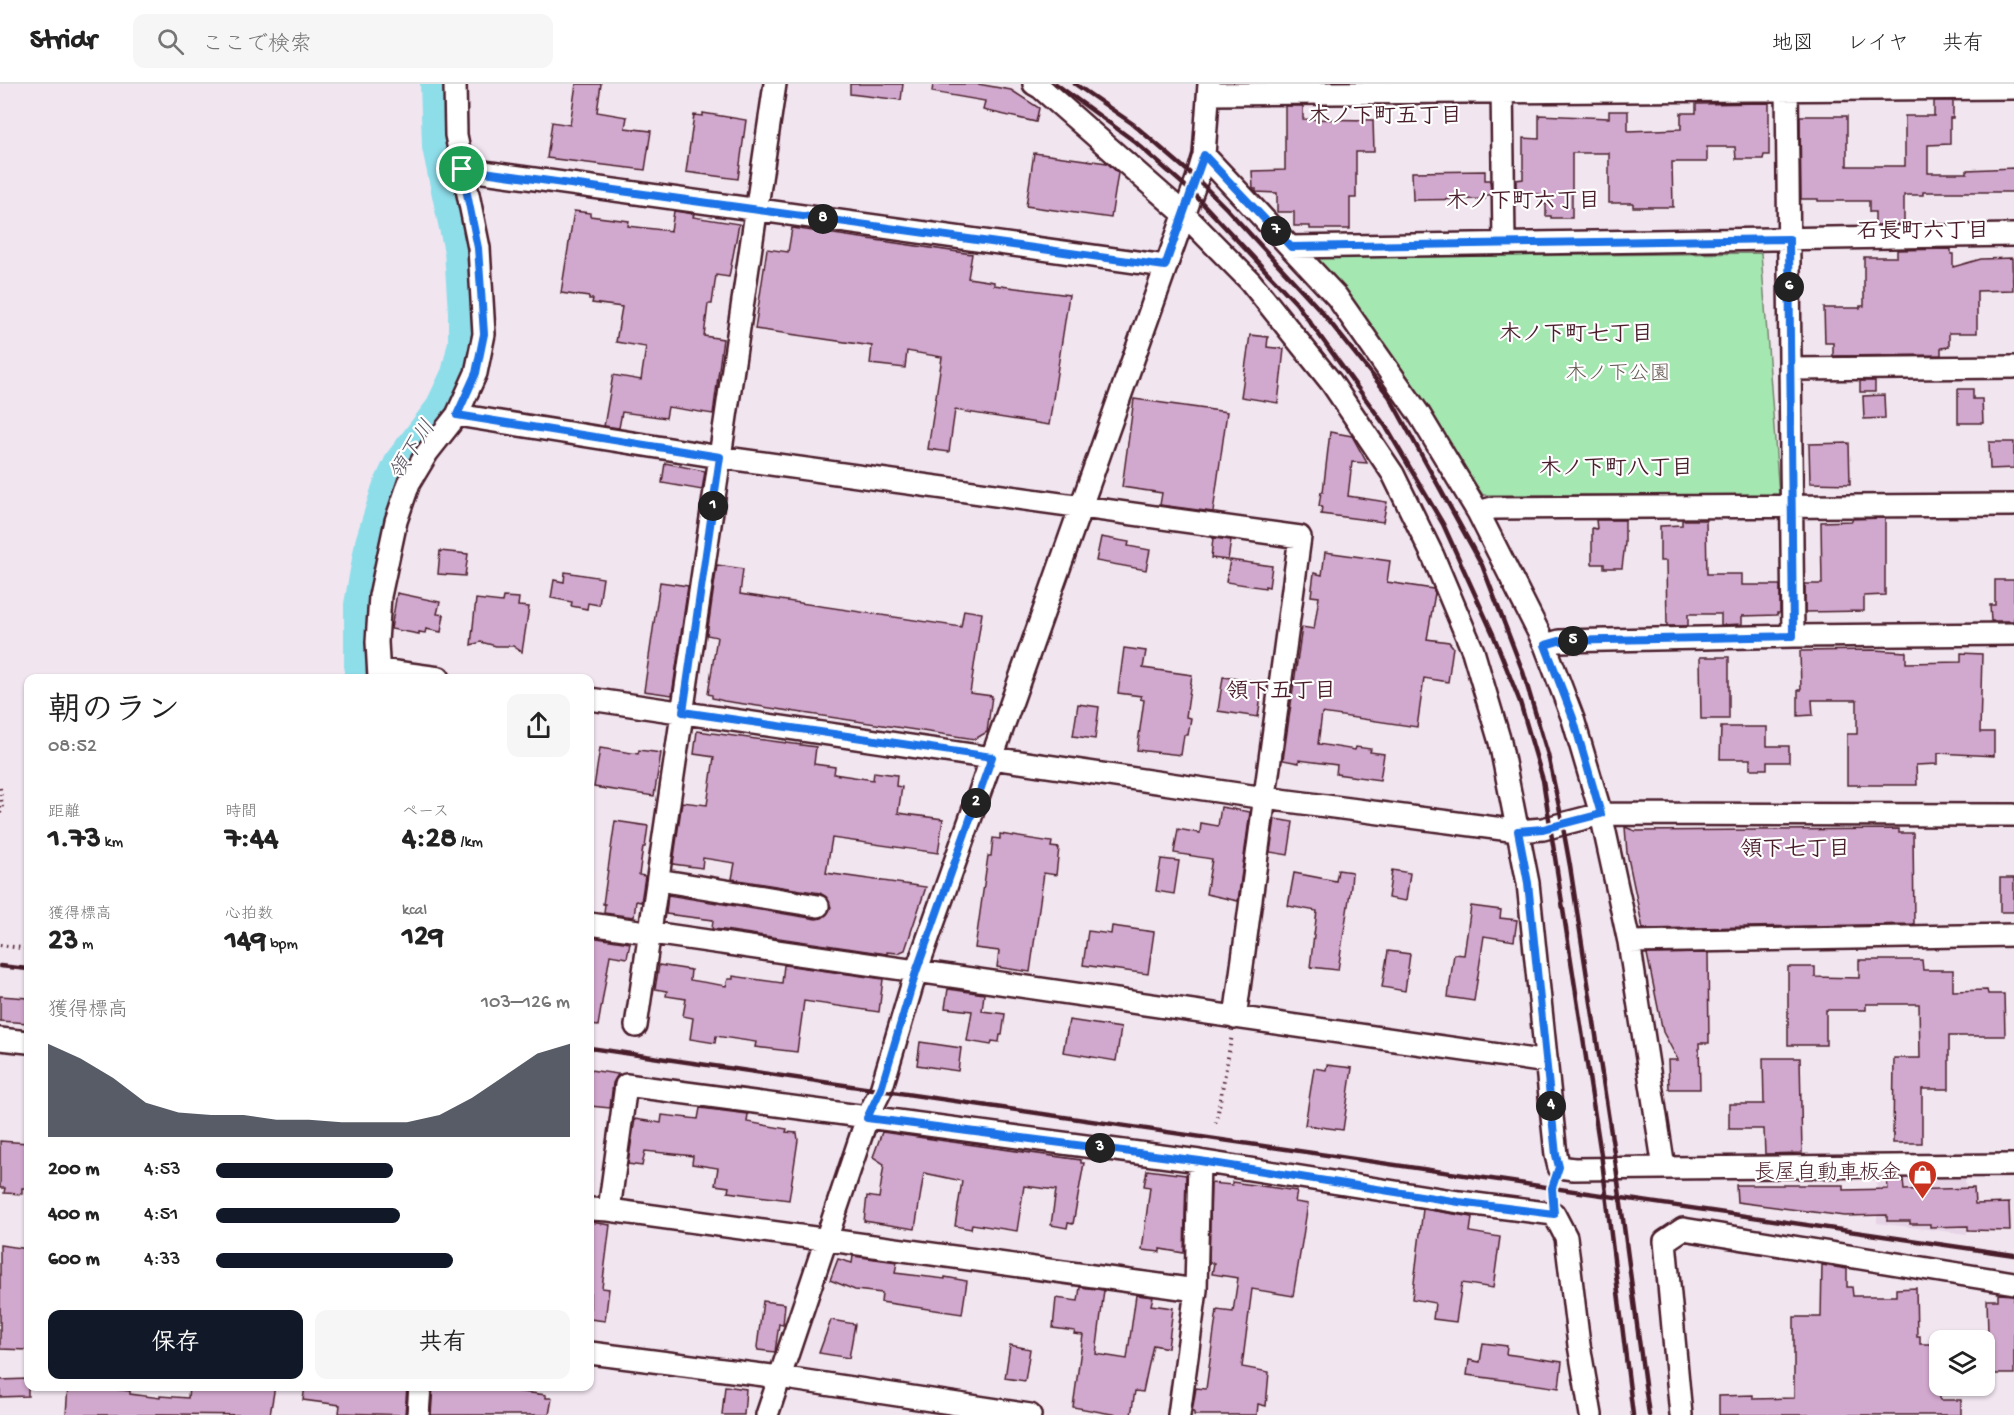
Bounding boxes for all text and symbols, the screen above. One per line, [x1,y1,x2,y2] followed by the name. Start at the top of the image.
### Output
[133,14,553,68] search box
[30,25,97,58] text: Stridr
[154,25,187,58] icon: search
[202,33,312,59] text: ここで検索
[1772,33,1814,58] text: 地図
[1847,33,1909,58] text: レイヤ
[1942,33,1984,58] text: 共有
[1308,103,1462,131] district label: 木ノ下町五丁目
[436,143,487,194] pin
[445,152,478,185] icon: arrive
[1446,188,1600,216] district label: 木ノ下町六丁目
[808,204,838,234] pin: 8
[819,209,827,228] text: 8
[1261,216,1291,246] pin: 7
[1857,219,1989,246] district label: 石長町六丁目
[1272,221,1280,240] text: 7
[1774,272,1804,302] pin: 6
[1785,277,1793,296] text: 6
[1499,321,1653,349] district label: 木ノ下町七丁目
[1566,362,1671,388] park label: 木ノ下公園
[385,416,443,486] water label: 領下川
[1539,455,1693,483] district label: 木ノ下町八丁目
[698,491,728,521] pin: 1
[710,496,716,515] text: 1
[1558,626,1588,656] pin: 5
[1569,631,1577,650] text: 5
[1226,680,1336,706] district label: 領下五丁目
[48,694,180,732] text: 朝のラン
[507,694,570,757] button: share
[48,736,97,759] text: 08:52
[961,788,991,818] pin: 2
[972,793,980,812] text: 2
[48,804,80,823] text: 距離
[225,804,257,823] text: 時間
[402,804,449,823] text: ペース
[48,823,101,858] text: 1.73
[225,823,278,858] text: 7:44
[402,823,457,858] text: 4:28
[101,834,123,853] text: km
[457,834,483,853] text: /km
[1740,838,1850,864] district label: 領下七丁目
[402,902,427,921] text: kcal
[48,906,112,925] text: 獲得標高
[225,906,273,925] text: 心拍数
[402,921,444,956] text: 129
[48,925,78,960] text: 23
[225,925,266,960] text: 149
[78,936,93,955] text: m
[266,936,298,955] text: bpm
[481,992,570,1015] text: 103–126 m
[48,1000,128,1023] text: 獲得標高
[1536,1091,1566,1121] pin: 4
[1547,1096,1555,1115] text: 4
[1085,1133,1115,1163] pin: 3
[1096,1138,1104,1157] text: 3
[1906,1158,1938,1200] shop icon: 長屋自動車板金
[48,1159,99,1182] text: 200 m
[144,1159,181,1182] text: 4:53
[1754,1160,1901,1187] place label: 長屋自動車板金
[48,1204,99,1227] text: 400 m
[144,1204,178,1227] text: 4:51
[48,1249,100,1272] text: 600 m
[144,1249,181,1272] text: 4:33
[48,1310,303,1379] button: 保存
[315,1310,570,1379] button: 共有
[1929,1330,1995,1396] map controls
[1929,1330,1995,1396] button: layers

